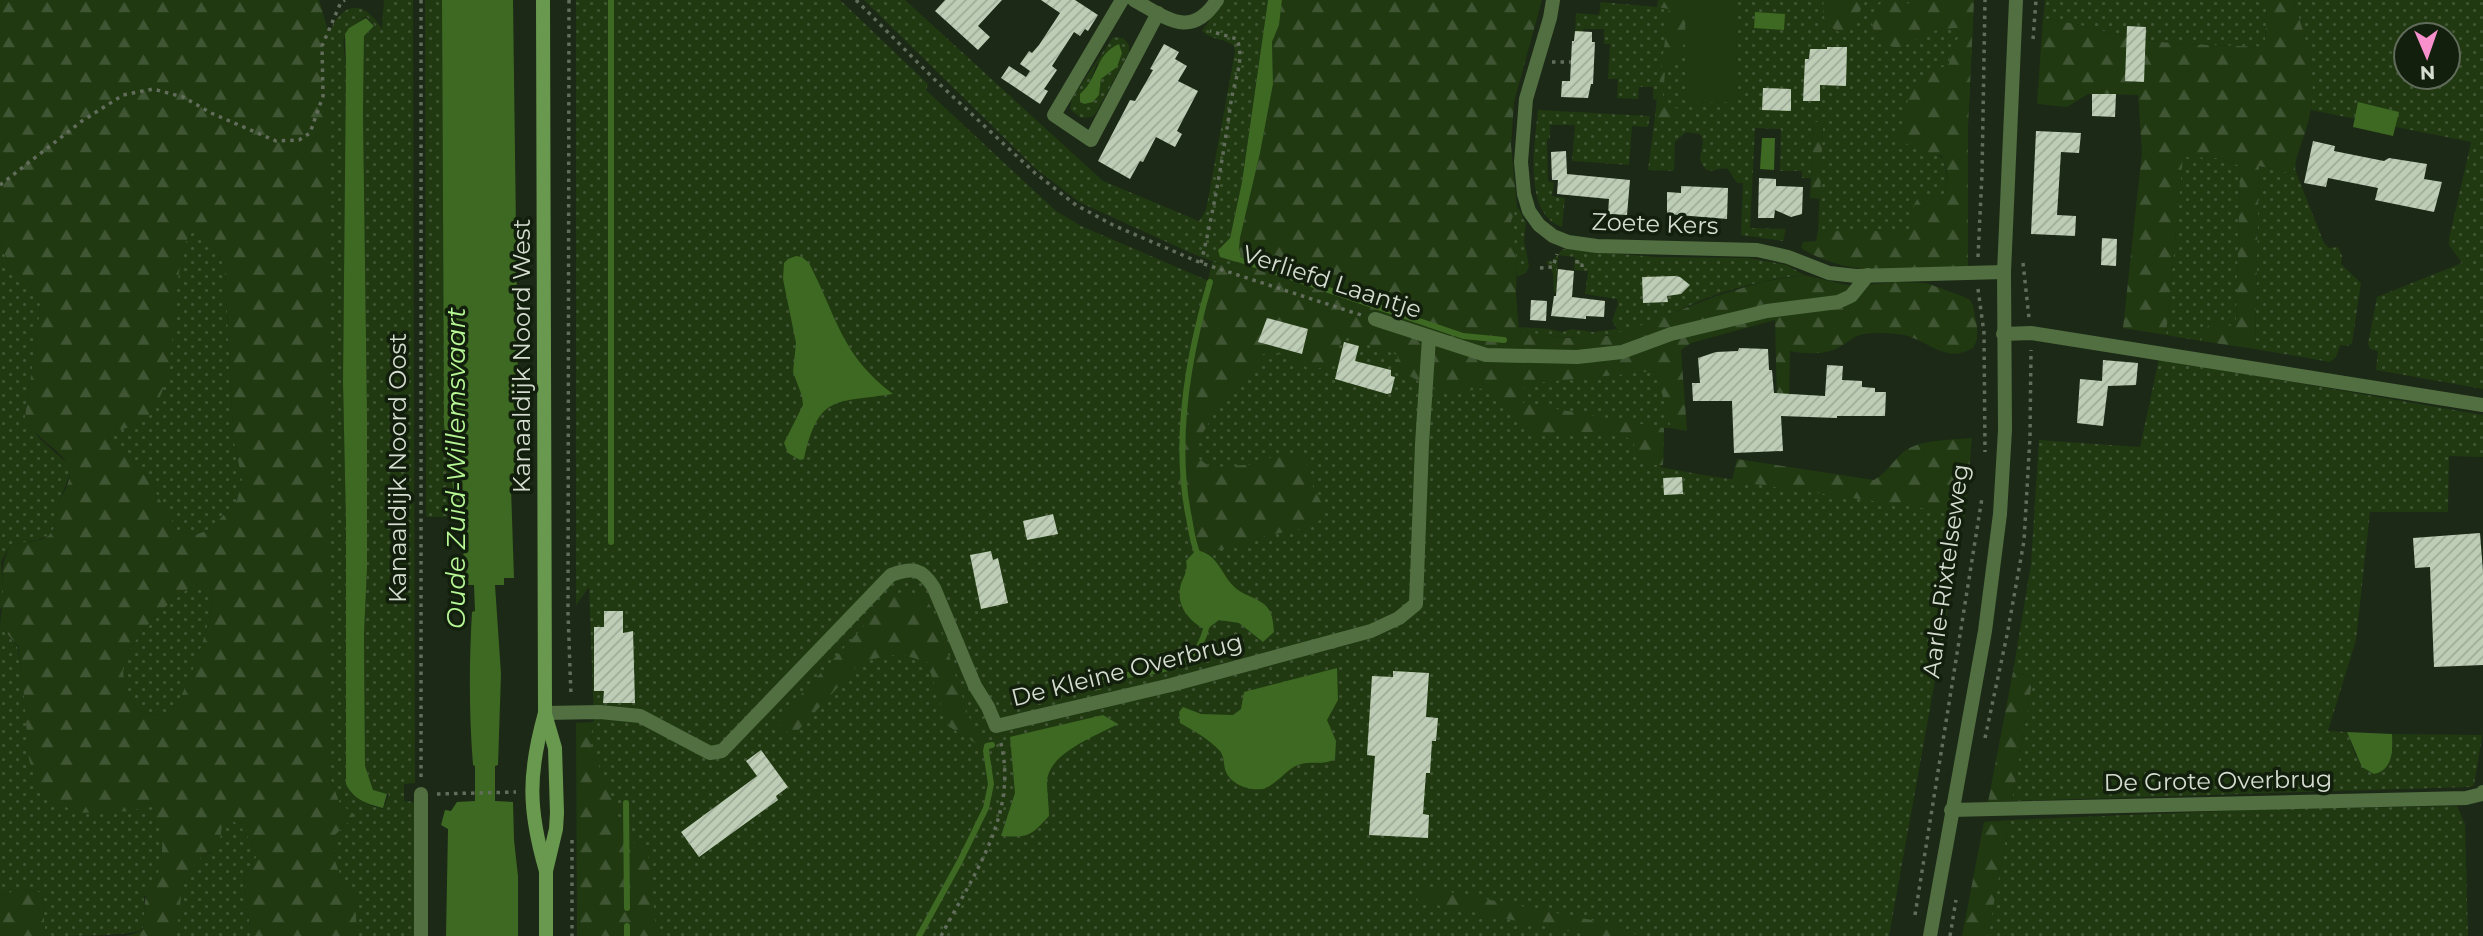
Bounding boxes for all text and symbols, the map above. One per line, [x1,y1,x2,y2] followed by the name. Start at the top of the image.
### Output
[2392,21,2462,91] north arrow
[2419,61,2436,84] text: N
[1591,207,1719,240] street label: Zoete Kers
[507,218,536,493] street label: Kanaaldijk Noord West
[1239,239,1425,324] street label: Verliefd Laantje
[440,307,472,629] water label: Oude Zuid-Willemsvaart
[383,333,412,603] street label: Kanaaldijk Noord Oost
[1916,462,1975,680] street label: Aarle-Rixtelseweg
[1008,627,1246,712] street label: De Kleine Overbrug
[2103,764,2333,797] street label: De Grote Overbrug

